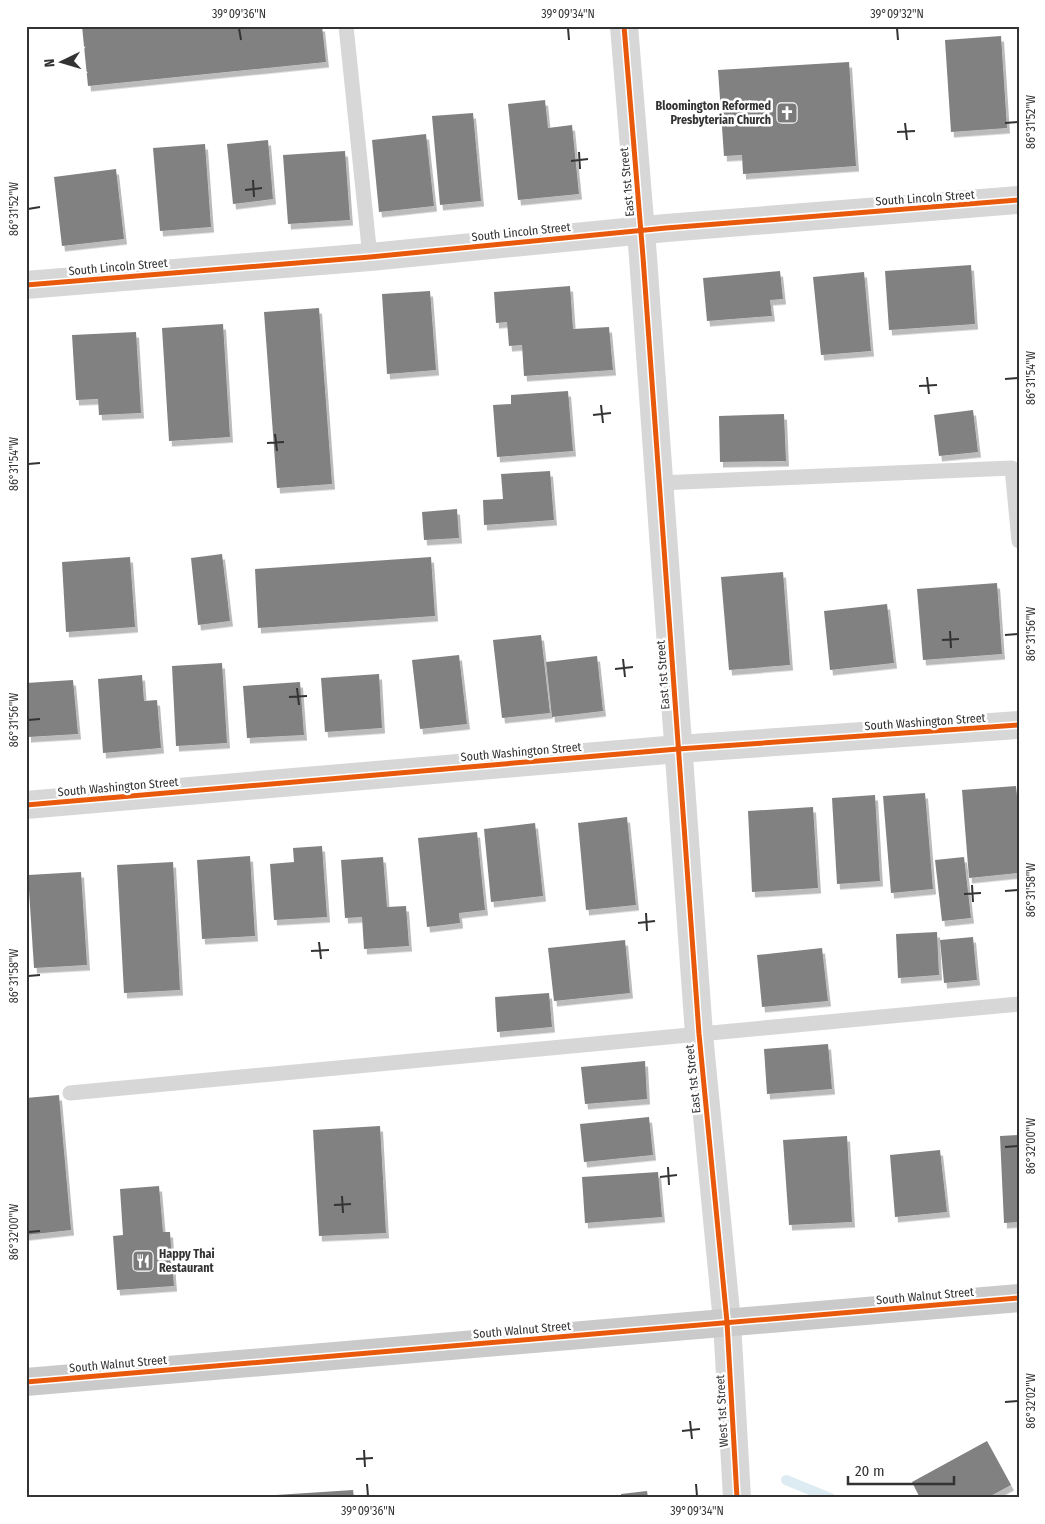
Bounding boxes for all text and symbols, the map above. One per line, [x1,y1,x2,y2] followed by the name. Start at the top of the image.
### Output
[212,7,266,21] text: 39°09'36"N
[541,7,595,21] text: 39°09'34"N
[870,7,924,21] text: 39°09'32"N
[38,38,88,88] north arrow
[41,58,58,68] text: N
[1024,95,1038,149] text: 86°31'52"W
[655,99,771,127] place label: Bloomington Reformed Presbyterian Church
[775,101,799,125] church icon: Bloomington Reformed Presbyterian Church
[617,147,637,217] street label: East 1st Street
[7,182,21,236] text: 86°31'52"W
[875,188,975,208] street label: South Lincoln Street
[471,220,571,244] street label: South Lincoln Street
[68,256,168,278] street label: South Lincoln Street
[1024,351,1038,405] text: 86°31'54"W
[7,437,21,491] text: 86°31'54"W
[1024,607,1038,661] text: 86°31'56"W
[654,640,672,710] street label: East 1st Street
[7,693,21,747] text: 86°31'56"W
[864,711,986,733] street label: South Washington Street
[460,740,582,764] street label: South Washington Street
[57,775,179,799] street label: South Washington Street
[1024,863,1038,917] text: 86°31'58"W
[7,949,21,1003] text: 86°31'58"W
[682,1044,704,1114] street label: East 1st Street
[1024,1118,1038,1174] text: 86°32'00"W
[7,1204,21,1260] text: 86°32'00"W
[159,1247,215,1275] place label: Happy Thai Restaurant
[131,1249,155,1273] restaurant icon: Happy Thai Restaurant
[876,1285,975,1307] street label: South Walnut Street
[473,1319,572,1341] street label: South Walnut Street
[69,1353,168,1375] street label: South Walnut Street
[1024,1373,1038,1429] text: 86°32'02"W
[713,1374,731,1448] street label: West 1st Street
[848,1454,954,1486] scale bar
[855,1462,885,1480] text: 20 m
[341,1504,395,1518] text: 39°09'36"N
[670,1504,724,1518] text: 39°09'34"N

